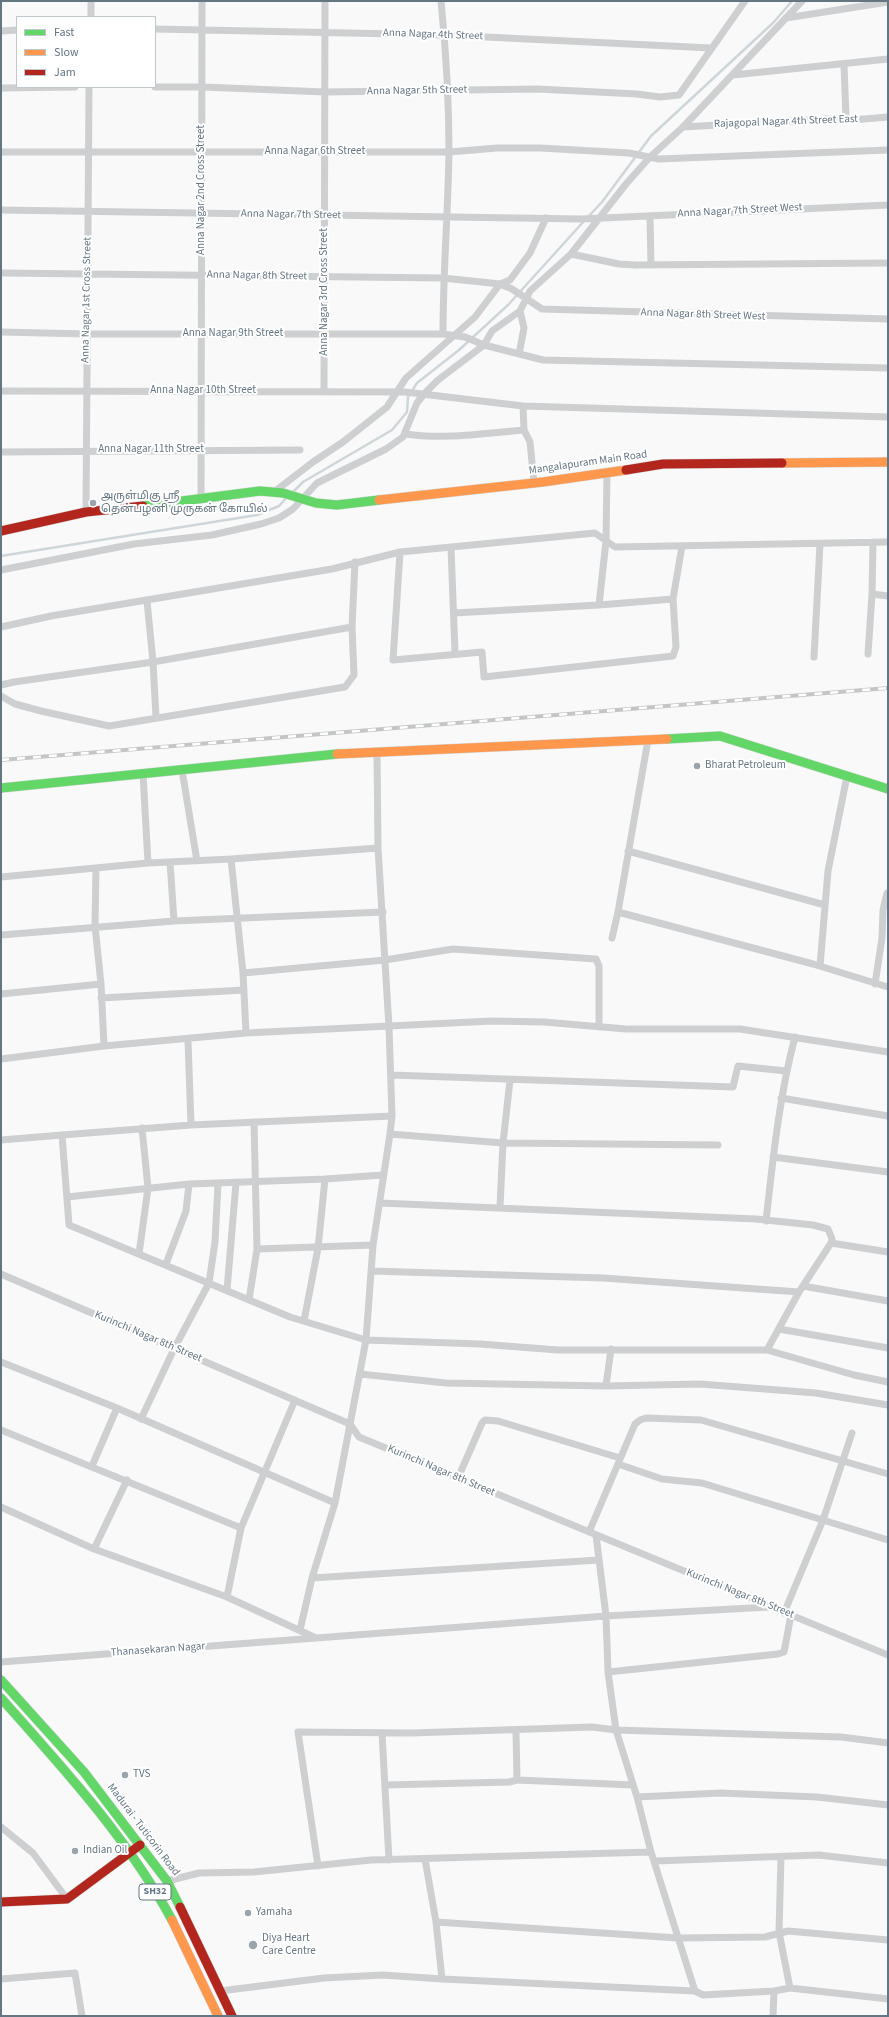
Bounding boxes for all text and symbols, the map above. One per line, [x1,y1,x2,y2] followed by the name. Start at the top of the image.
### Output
[16,16,156,88] legend
[54,24,74,41] text: Fast
[383,27,483,43] street label: Anna Nagar 4th Street
[54,44,79,61] text: Slow
[54,64,76,81] text: Jam
[367,84,467,98] street label: Anna Nagar 5th Street
[714,113,858,131] street label: Rajagopal Nagar 4th Street East
[195,125,209,255] street label: Anna Nagar 2nd Cross Street
[265,145,365,159] street label: Anna Nagar 6th Street
[677,201,803,221] street label: Anna Nagar 7th Street West
[241,208,341,222] street label: Anna Nagar 7th Street
[318,228,332,356] street label: Anna Nagar 3rd Cross Street
[79,237,95,363] street label: Anna Nagar 1st Cross Street
[207,269,307,283] street label: Anna Nagar 8th Street
[640,306,766,324] street label: Anna Nagar 8th Street West
[183,327,283,341] street label: Anna Nagar 9th Street
[150,384,256,398] street label: Anna Nagar 10th Street
[98,443,204,457] street label: Anna Nagar 11th Street
[528,448,648,478] street label: Mangalapuram Main Road
[101,490,268,516] place label: அருள்மிகு ஶ்ரீ தென்பழனி முருகன் கோயில்
[88,498,98,508] marker: அருள்மிகு ஶ்ரீ தென்பழனி முருகன் கோயில்
[705,759,786,773] place label: Bharat Petroleum
[692,761,702,771] marker: Bharat Petroleum
[92,1308,204,1366] street label: Kurinchi Nagar 8th Street
[385,1442,497,1500] street label: Kurinchi Nagar 8th Street
[684,1566,796,1622] street label: Kurinchi Nagar 8th Street
[110,1640,206,1660] street label: Thanasekaran Nagar
[133,1768,150,1782] place label: TVS
[120,1770,130,1780] marker: TVS
[104,1781,182,1879] street label: Madurai - Tuticorin Road
[83,1844,127,1858] place label: Indian Oil
[70,1846,80,1856] marker: Indian Oil
[139,1884,171,1900] road number: SH32
[256,1906,292,1920] place label: Yamaha
[243,1908,253,1918] marker: Yamaha
[262,1932,316,1958] place label: Diya Heart Care Centre
[247,1939,259,1951] marker: Diya Heart Care Centre

